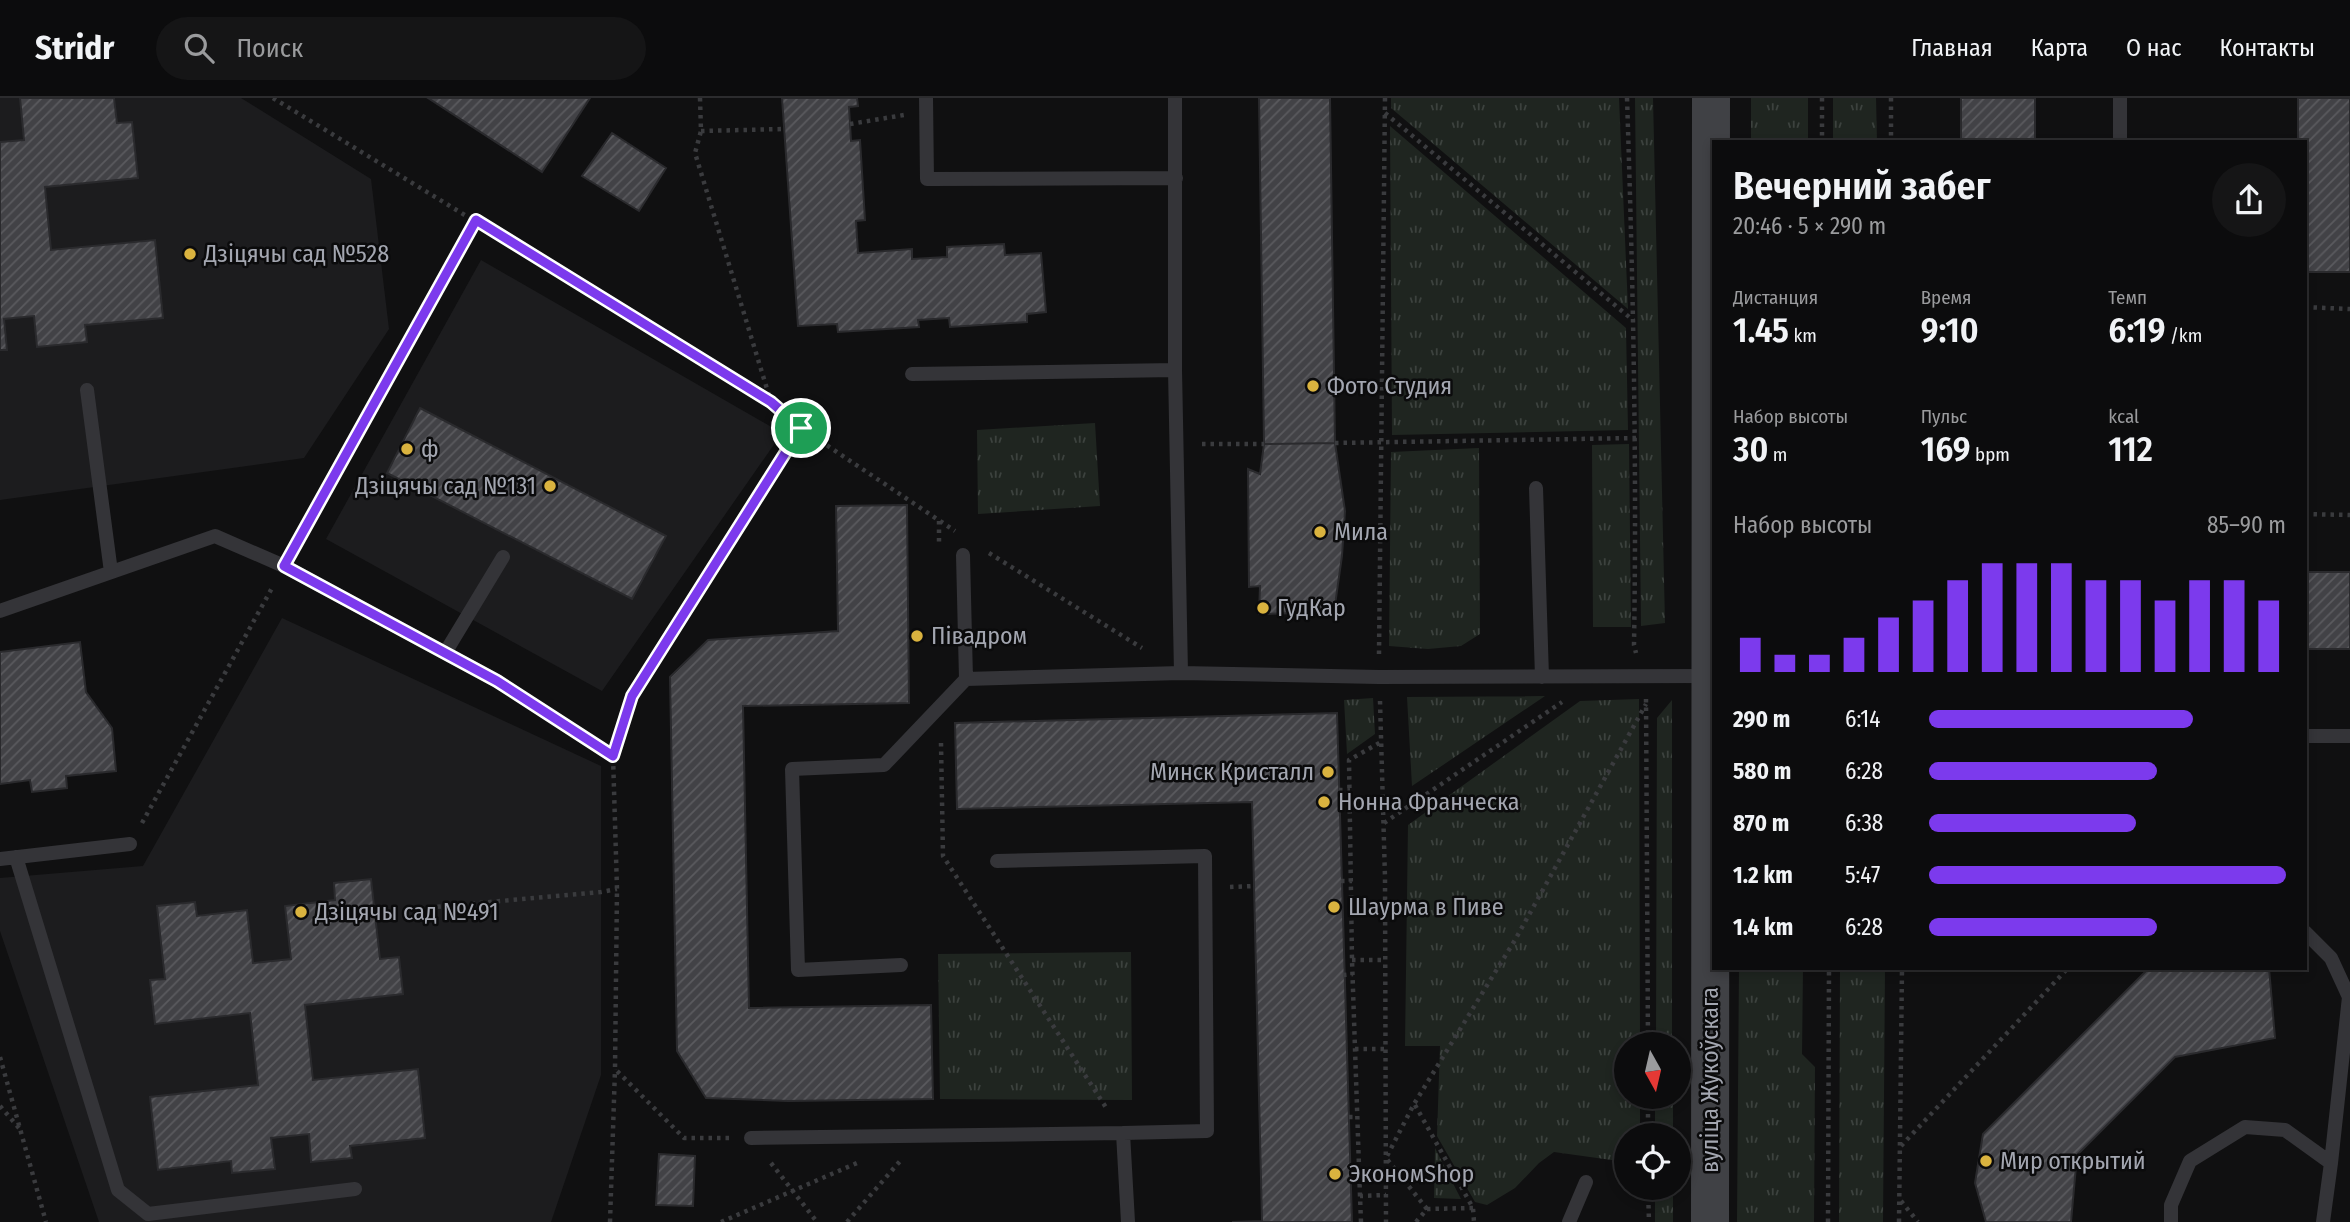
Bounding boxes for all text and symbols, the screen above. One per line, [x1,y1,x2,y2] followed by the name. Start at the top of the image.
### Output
[156,17,646,80] search box
[35,28,114,68] text: Stridr
[180,29,218,67] icon: search
[236,33,303,64] text: Поиск
[1911,34,1993,62] text: Главная
[2031,34,2088,62] text: Карта
[2126,34,2181,62] text: О нас
[2219,34,2315,62] text: Контакты
[1733,163,1991,209] text: Вечерний забег
[2212,163,2286,237] button: share
[1733,212,1886,240] text: 20:46 · 5 × 290 m
[203,240,389,268] place label: Дзіцячы сад №528
[182,246,198,262] marker: Дзіцячы сад №528
[1733,286,1818,309] text: Дистанция
[1921,286,1972,309] text: Время
[2108,286,2147,309] text: Темп
[1733,309,1789,351] text: 1.45
[1921,309,1979,351] text: 9:10
[2108,309,2165,351] text: 6:19
[1789,324,1817,347] text: km
[2165,324,2202,347] text: /km
[1327,372,1452,400] place label: Фото Студия
[1305,378,1321,394] marker: Фото Студия
[771,398,831,458] pin
[1733,405,1848,428] text: Набор высоты
[1921,405,1967,428] text: Пульс
[2108,405,2139,428] text: kcal
[782,409,820,447] icon: arrive
[1733,428,1768,470] text: 30
[1921,428,1971,470] text: 169
[2108,428,2153,470] text: 112
[421,435,439,463] place label: ф
[399,441,415,457] marker: ф
[1768,443,1787,466] text: m
[1971,443,2010,466] text: bpm
[354,472,536,500] place label: Дзіцячы сад №131
[542,478,558,494] marker: Дзіцячы сад №131
[1733,511,1872,539] text: Набор высоты
[2207,511,2286,539] text: 85–90 m
[1334,518,1388,546] place label: Мила
[1312,524,1328,540] marker: Мила
[1277,594,1346,622] place label: ГудКар
[1255,600,1271,616] marker: ГудКар
[931,622,1027,650] place label: Пiвадром
[909,628,925,644] marker: Пiвадром
[1733,705,1790,733] text: 290 m
[1845,705,1880,733] text: 6:14
[1733,757,1791,785] text: 580 m
[1845,757,1883,785] text: 6:28
[1150,758,1314,786] place label: Минск Кристалл
[1320,764,1336,780] marker: Минск Кристалл
[1338,788,1520,816] place label: Нонна Франческа
[1316,794,1332,810] marker: Нонна Франческа
[1733,809,1789,837] text: 870 m
[1845,809,1883,837] text: 6:38
[1733,861,1793,889] text: 1.2 km
[1845,861,1880,889] text: 5:47
[1348,893,1504,921] place label: Шаурма в Пиве
[314,898,499,926] place label: Дзіцячы сад №491
[1326,899,1342,915] marker: Шаурма в Пиве
[293,904,309,920] marker: Дзіцячы сад №491
[1733,913,1793,941] text: 1.4 km
[1845,913,1883,941] text: 6:28
[1696,987,1724,1173] street label: вуліца Жукоўскага
[1614,1032,1690,1110] north arrow
[1614,1032,1691,1200] map controls
[1614,1123,1691,1200] button: locate
[2000,1147,2146,1175] place label: Мир открытий
[1978,1153,1994,1169] marker: Мир открытий
[1349,1160,1474,1188] place label: ЭкономShop
[1327,1166,1343,1182] marker: ЭкономShop

